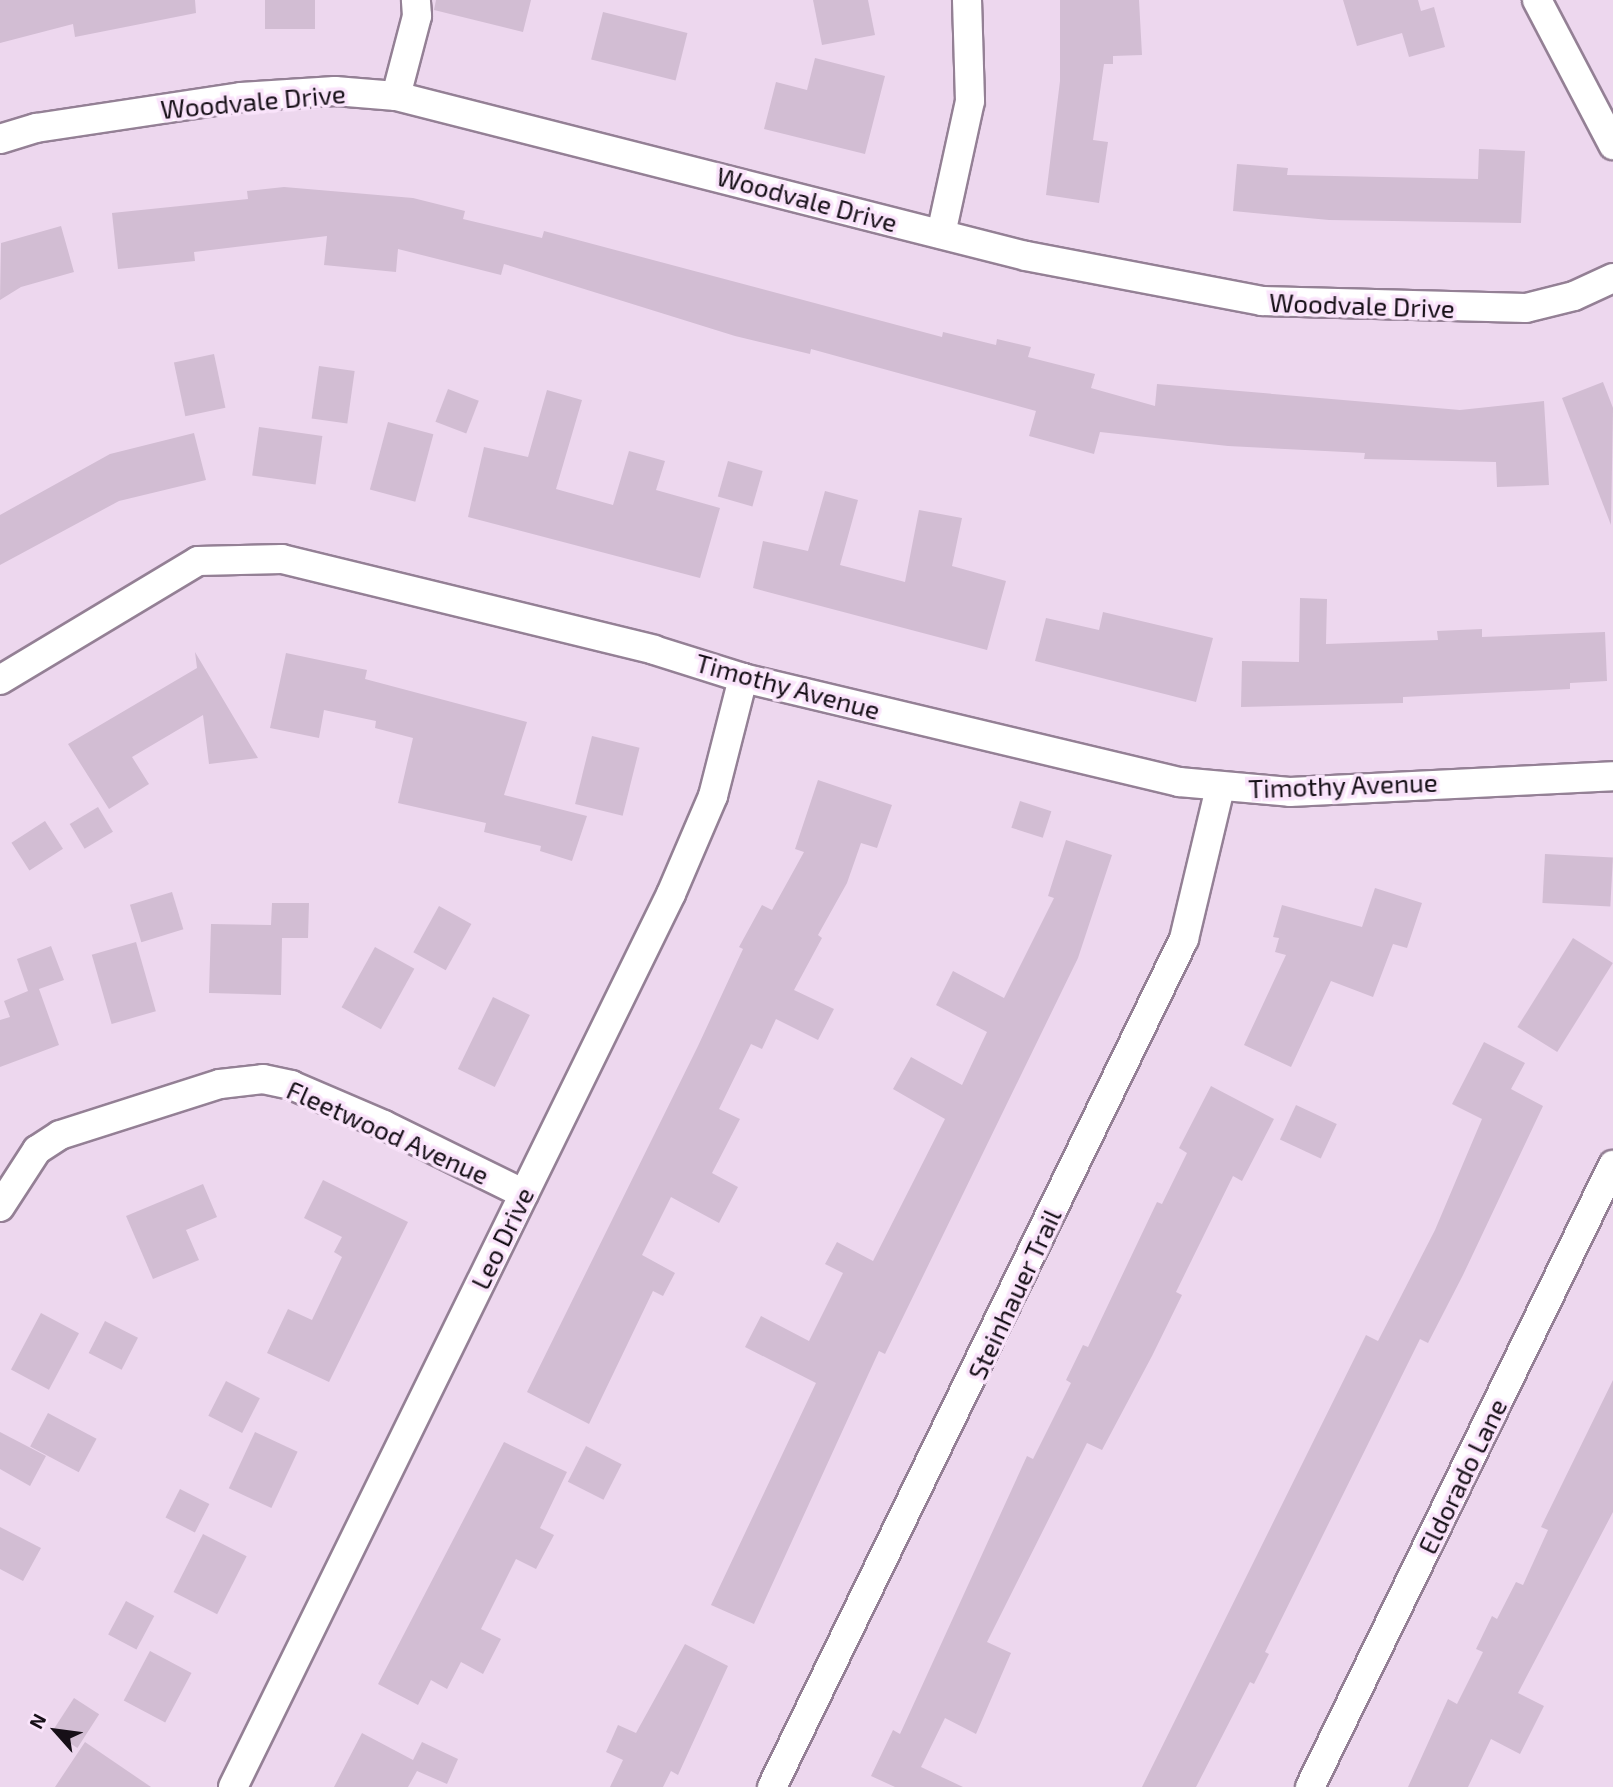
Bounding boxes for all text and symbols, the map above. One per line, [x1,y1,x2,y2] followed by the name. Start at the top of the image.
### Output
[159,77,347,125] street label: Woodvale Drive
[713,160,901,238] street label: Woodvale Drive
[1269,286,1455,324] street label: Woodvale Drive
[692,646,884,726] street label: Timothy Avenue
[1247,766,1439,804] street label: Timothy Avenue
[282,1073,494,1191] street label: Fleetwood Avenue
[464,1182,540,1294] street label: Leo Drive
[961,1203,1067,1385] street label: Steinhauer Trail
[1411,1393,1513,1559] street label: Eldorado Lane
[21,1696,91,1766] north arrow
[24,1709,50,1732] text: N

